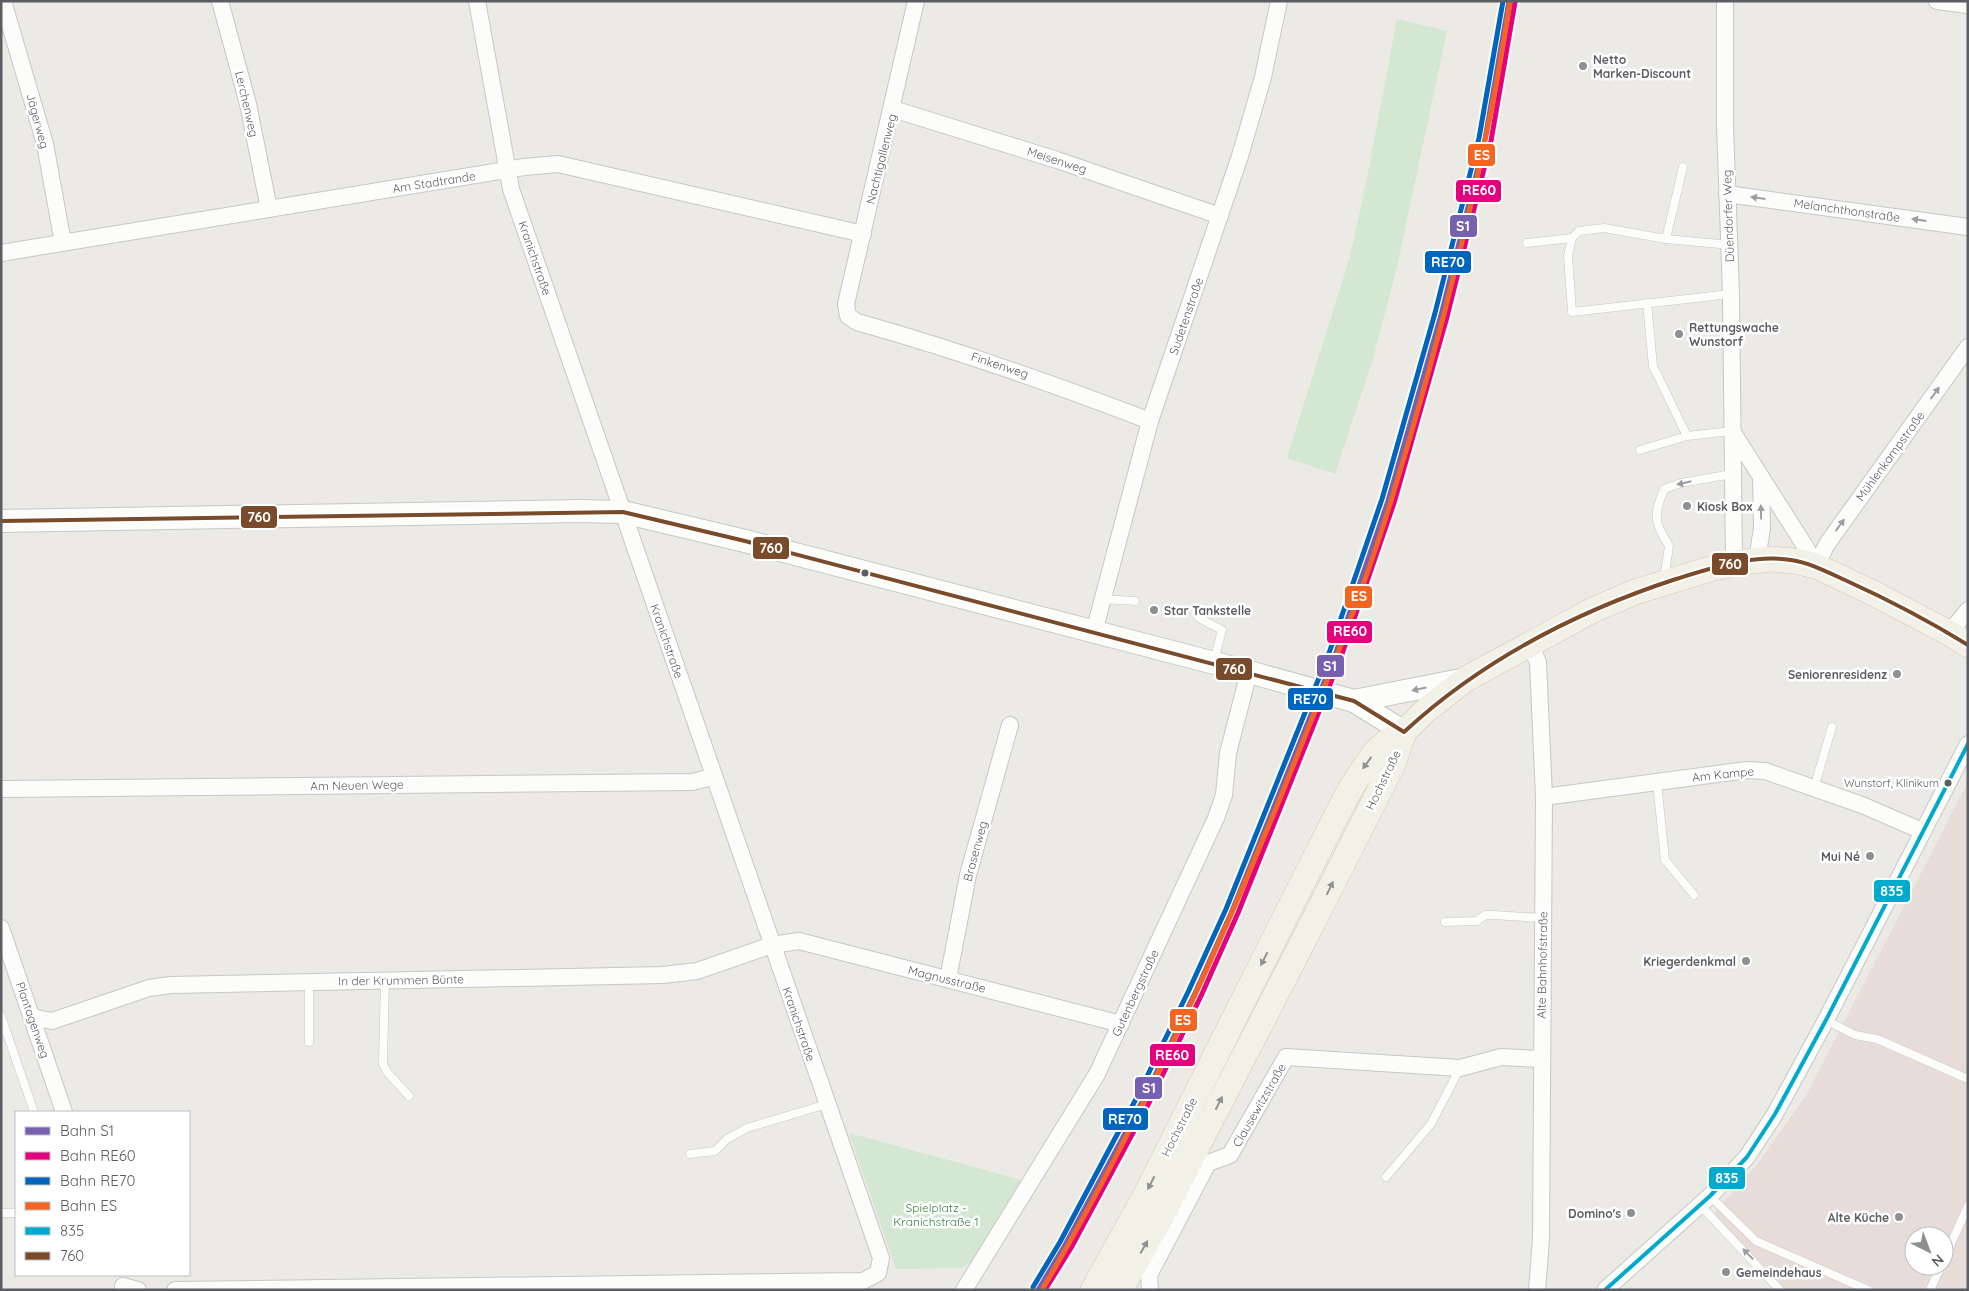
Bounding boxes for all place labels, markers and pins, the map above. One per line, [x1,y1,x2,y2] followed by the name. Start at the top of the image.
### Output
[1593,52,1691,81] place label: Netto Marken-Discount
[1577,60,1589,72] marker: Netto Marken-Discount
[1689,320,1779,349] place label: Rettungswache Wunstorf
[1673,328,1685,340] marker: Rettungswache Wunstorf
[1697,499,1752,514] place label: Kiosk Box
[1681,500,1693,512] marker: Kiosk Box
[860,568,870,578] unlabelled marker
[1164,603,1251,618] place label: Star Tankstelle
[1148,604,1160,616] marker: Star Tankstelle
[1788,667,1887,682] place label: Seniorenresidenz
[1891,668,1903,680] marker: Seniorenresidenz
[1844,776,1939,790] place label: Wunstorf, Klinikum
[1943,778,1953,788] marker: Wunstorf, Klinikum
[1821,849,1860,864] place label: Mui Né
[1864,850,1876,862] marker: Mui Né
[1643,954,1736,969] place label: Kriegerdenkmal
[1740,955,1752,967] marker: Kriegerdenkmal
[1568,1206,1621,1221] place label: Domino's
[1625,1207,1637,1219] marker: Domino's
[1828,1210,1889,1225] place label: Alte Küche
[1893,1211,1905,1223] marker: Alte Küche
[1736,1265,1822,1280] place label: Gemeindehaus
[1720,1266,1732,1278] marker: Gemeindehaus

